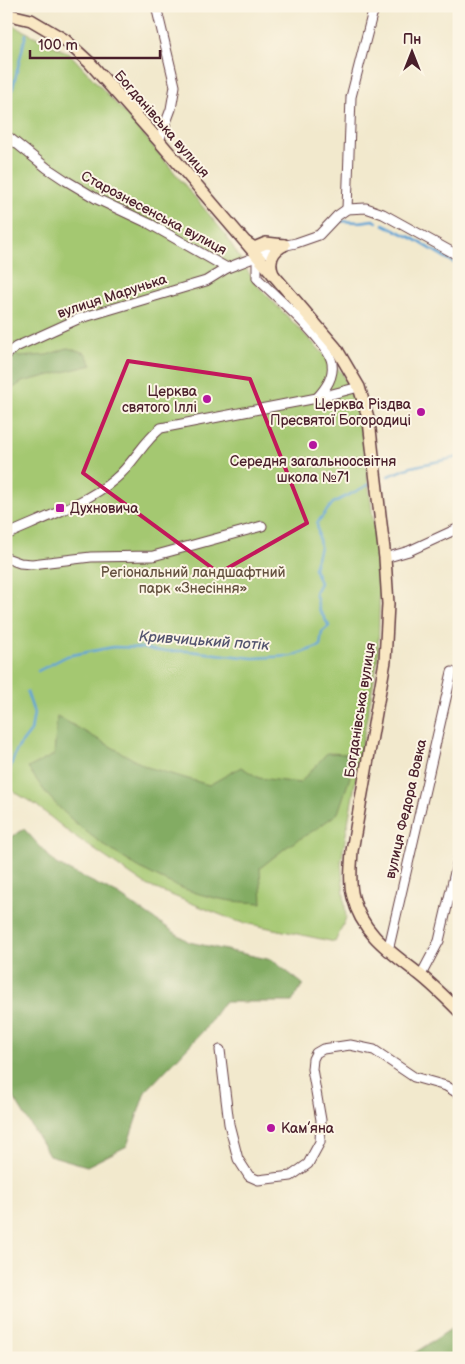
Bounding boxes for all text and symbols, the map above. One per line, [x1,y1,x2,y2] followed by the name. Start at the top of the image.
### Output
[30,28,160,60] scale bar
[388,28,438,78] north arrow
[403,31,421,48] text: Пн
[38,36,78,55] text: 100 m
[111,67,213,181] street label: Богданівська вулиця
[78,167,230,259] street label: Старознесенська вулиця
[55,270,170,322] street label: вулиця Марунька
[122,383,198,416] place label: Церква святого Іллі
[201,393,213,405] marker: Церква святого Іллі
[270,396,412,429] place label: Церква Різдва Пресвятої Богородиці
[415,406,427,418] marker: Церква Різдва Пресвятої Богородиці
[307,439,319,451] marker: Середня загальноосвітня школа №71
[230,453,397,486] place label: Середня загальноосвітня школа №71
[70,500,139,517] place label: Духновича
[54,502,66,514] marker: Духновича
[101,564,285,597] park label: Регіональний ландшафтний парк «Знесіння»
[138,627,271,655] water label: Кривчицький потік
[341,641,379,779] street label: Богданівська вулиця
[382,737,430,880] street label: вулиця Федора Вовка
[281,1120,335,1137] place label: Кам’яна
[265,1122,277,1134] marker: Кам’яна

